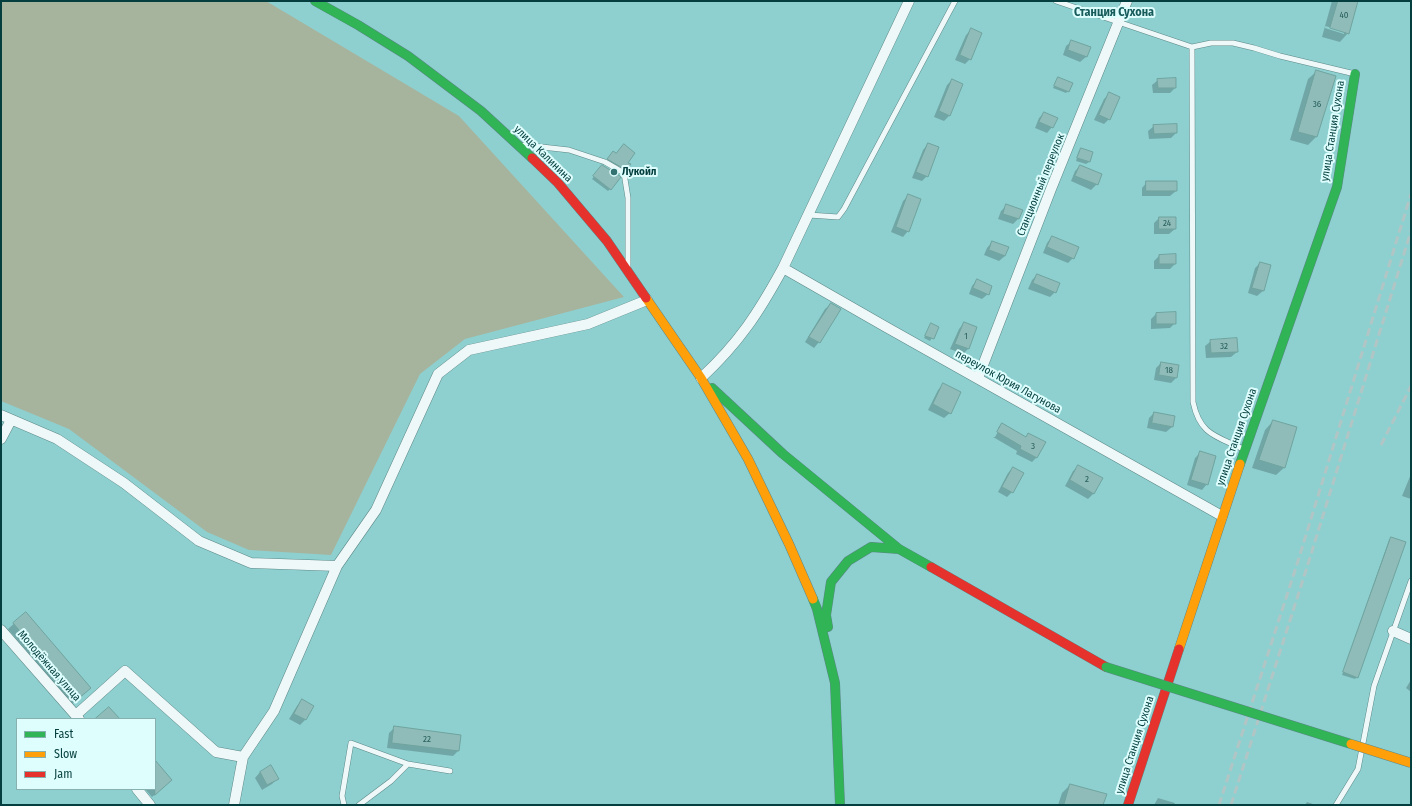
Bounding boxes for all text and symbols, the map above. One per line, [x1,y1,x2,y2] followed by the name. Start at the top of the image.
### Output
[1074,6,1154,20] district label: Станция Сухона
[1339,10,1349,20] house number: 40
[1319,80,1347,182] street label: улица Станция Сухона
[1313,99,1321,109] house number: 36
[511,123,575,185] street label: улица Калинина
[1014,132,1068,238] street label: Станционный переулок
[622,165,657,179] place label: Лукойл
[609,167,619,177] marker: Лукойл
[1163,218,1171,228] house number: 24
[964,331,968,341] house number: 1
[1220,341,1228,351] house number: 32
[953,347,1063,417] street label: переулок Юрия Лагунова
[1165,365,1173,375] house number: 18
[1214,387,1260,487] street label: улица Станция Сухона
[1031,441,1035,451] house number: 3
[1085,474,1089,484] house number: 2
[15,628,83,704] street label: Молодёжная улица
[1113,694,1157,796] street label: улица Станция Сухона
[16,718,156,790] legend
[54,727,73,741] text: Fast
[423,734,431,744] house number: 22
[54,747,77,761] text: Slow
[54,767,72,781] text: Jam

